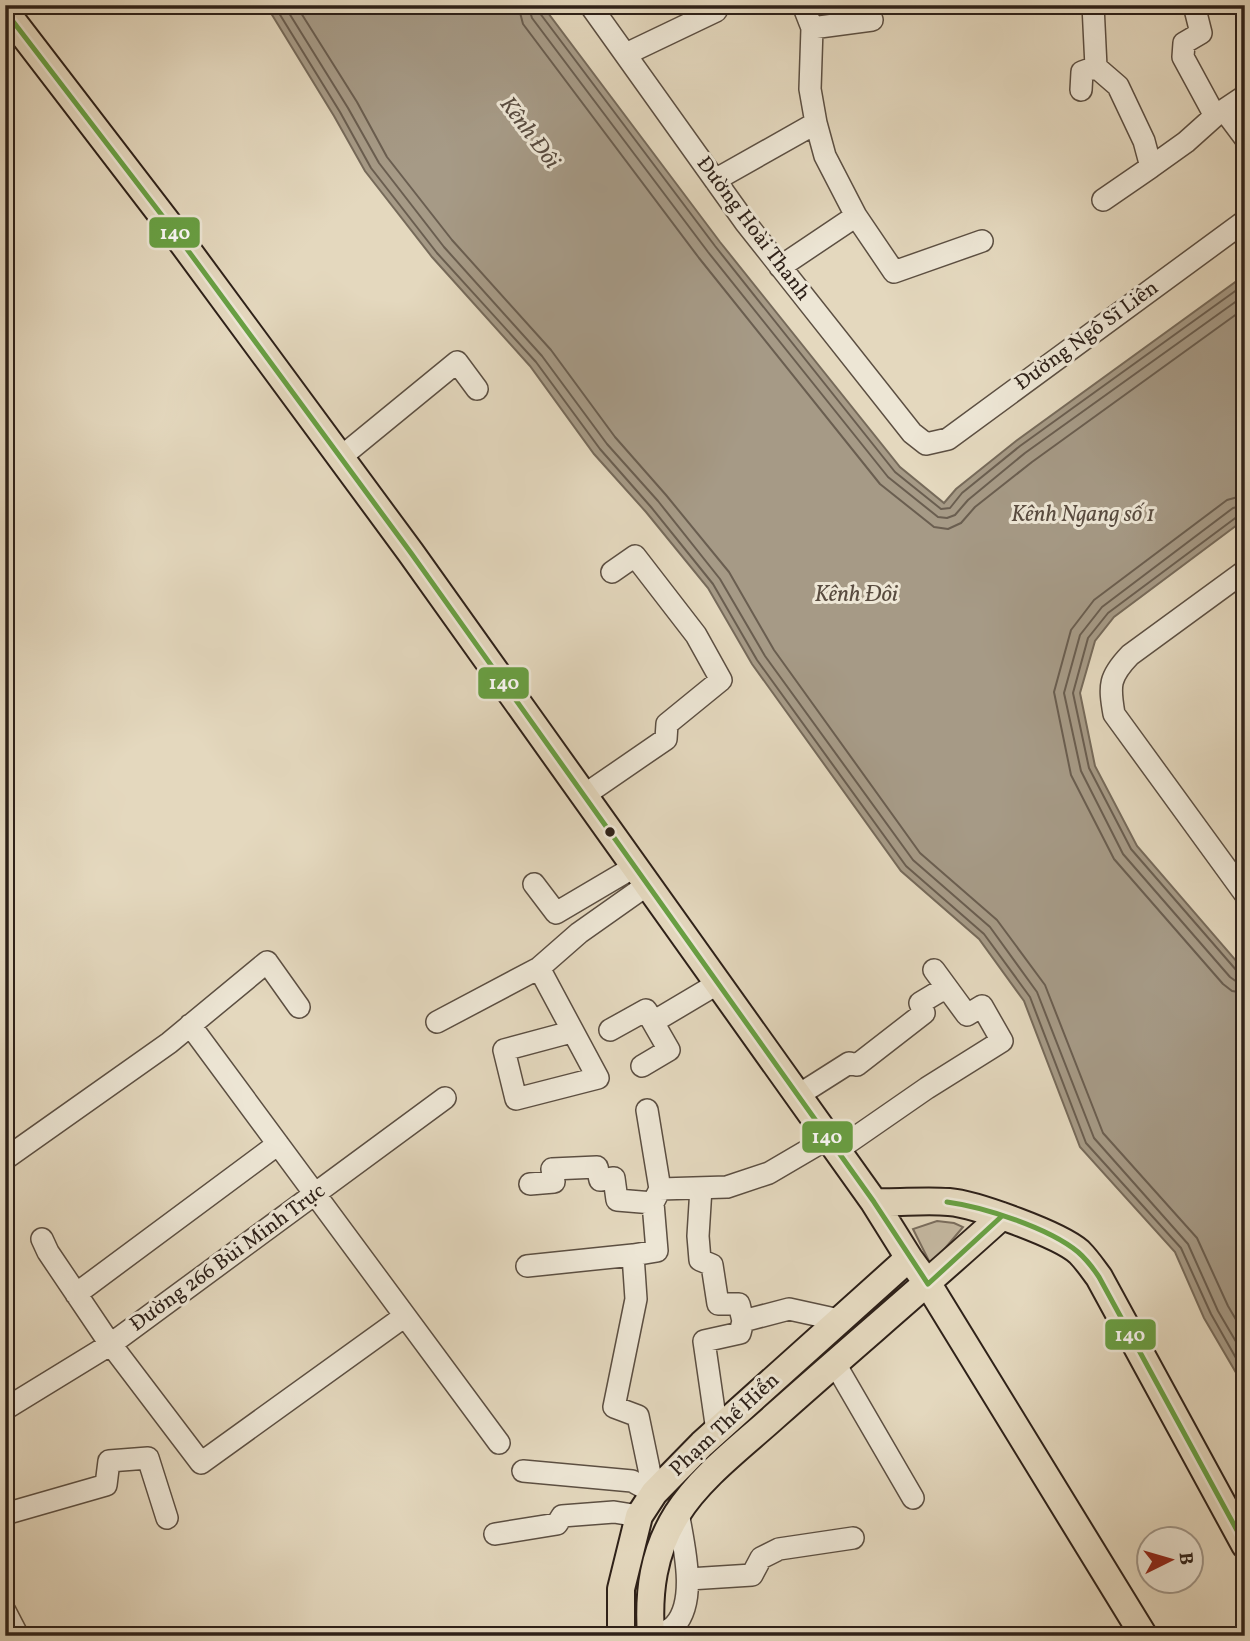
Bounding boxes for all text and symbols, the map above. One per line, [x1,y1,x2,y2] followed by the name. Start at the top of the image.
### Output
[491,90,567,176] water label: Kênh Đôi
[689,151,817,307] street label: Đường Hoài Thanh
[148,216,201,249] line badge: 140
[160,221,191,247] text: 140
[1009,274,1165,398] street label: Đường Ngô Sĩ Liên
[1011,499,1155,531] water label: Kênh Ngang số 1
[814,579,898,611] water label: Kênh Đôi
[477,666,530,700] line badge: 140
[489,671,520,697] text: 140
[603,825,617,839] unlabelled marker
[801,1120,854,1154] line badge: 140
[812,1125,843,1151] text: 140
[124,1177,332,1339] street label: Đường 266 Bùi Minh Trực
[1104,1318,1157,1351] line badge: 140
[1115,1323,1146,1349] text: 140
[664,1366,786,1484] street label: Phạm Thế Hiển
[1134,1526,1204,1596] north arrow
[1171,1551,1198,1566] text: B

